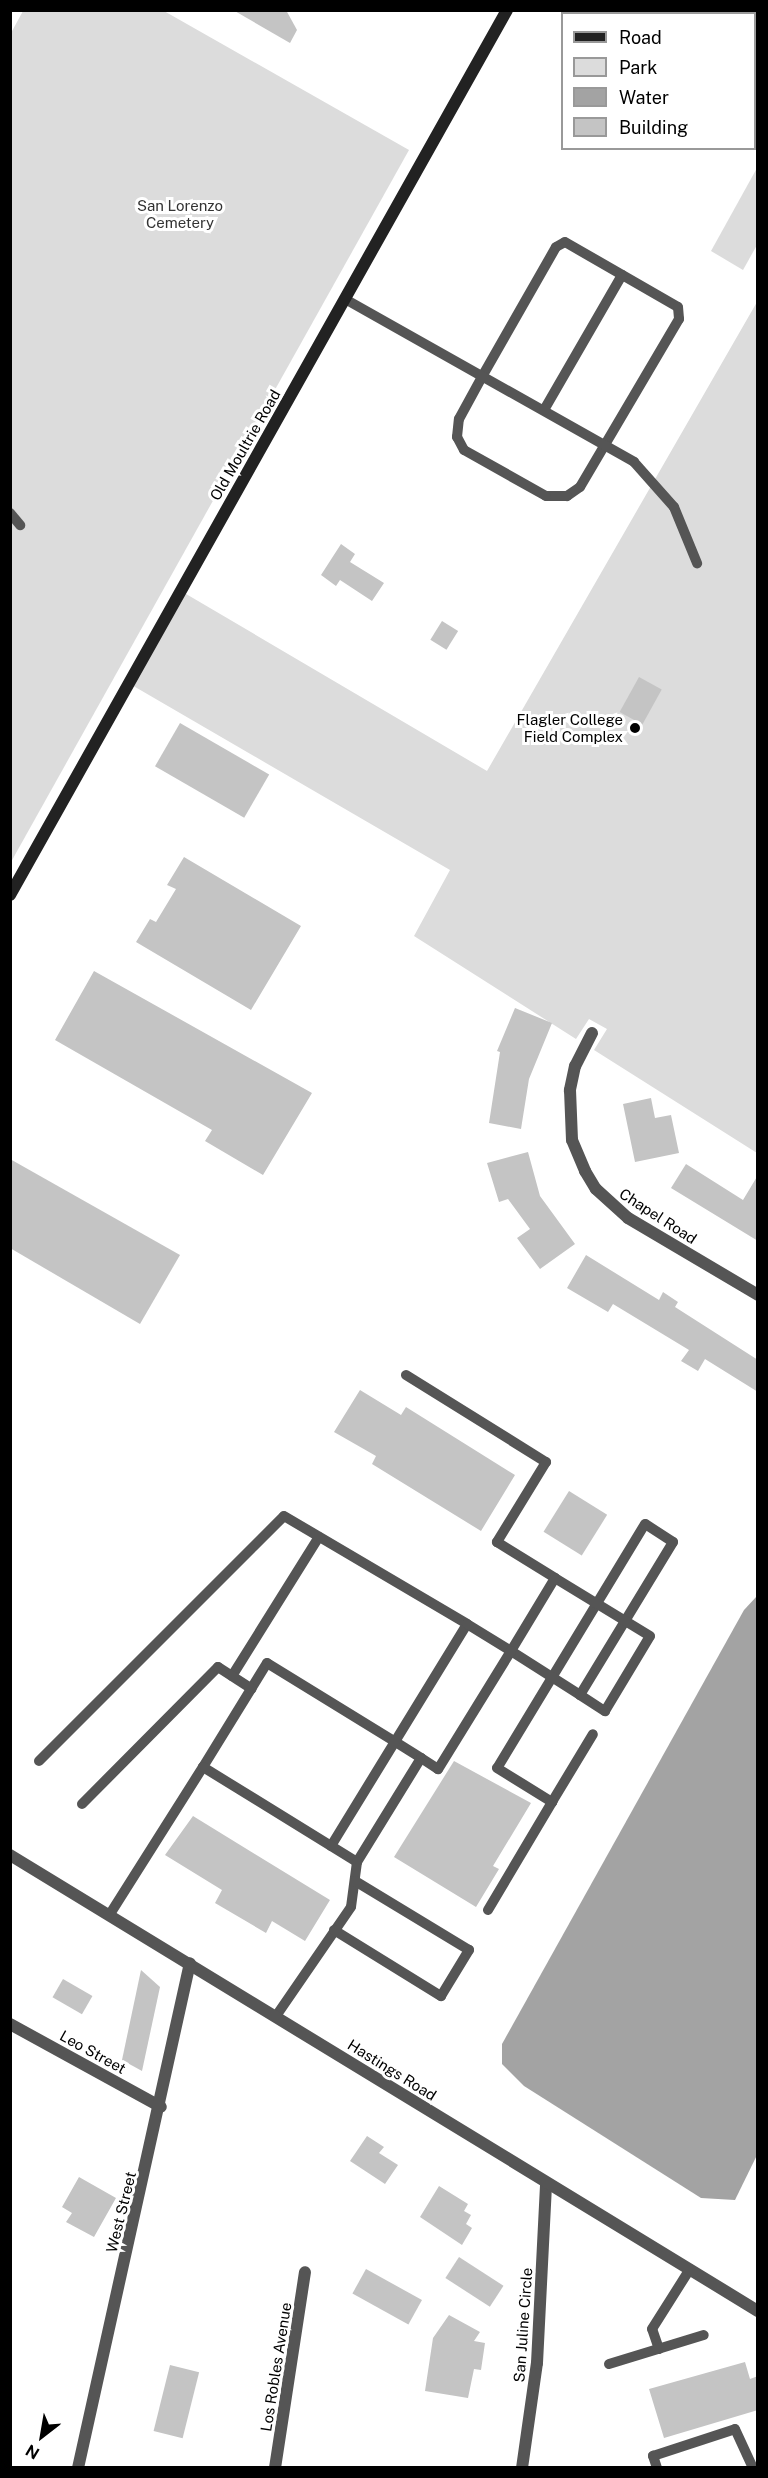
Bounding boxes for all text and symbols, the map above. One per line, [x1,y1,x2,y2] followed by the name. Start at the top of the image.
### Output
[561,12,756,150] legend
[619,27,662,48] text: Road
[619,57,657,78] text: Park
[619,87,669,108] text: Water
[619,117,688,138] text: Building
[137,196,223,231] park label: San Lorenzo Cemetery
[206,386,284,504] street label: Old Moultrie Road
[517,710,623,745] place label: Flagler College Field Complex
[628,721,642,735] marker: Flagler College Field Complex
[616,1184,700,1248] street label: Chapel Road
[57,2026,129,2078] street label: Leo Street
[344,2036,440,2104] street label: Hastings Road
[102,2170,140,2254] street label: West Street
[510,2267,536,2383] street label: San Juline Circle
[257,2301,295,2433] street label: Los Robles Avenue
[12,2406,72,2466] north arrow
[22,2440,43,2463] text: N

